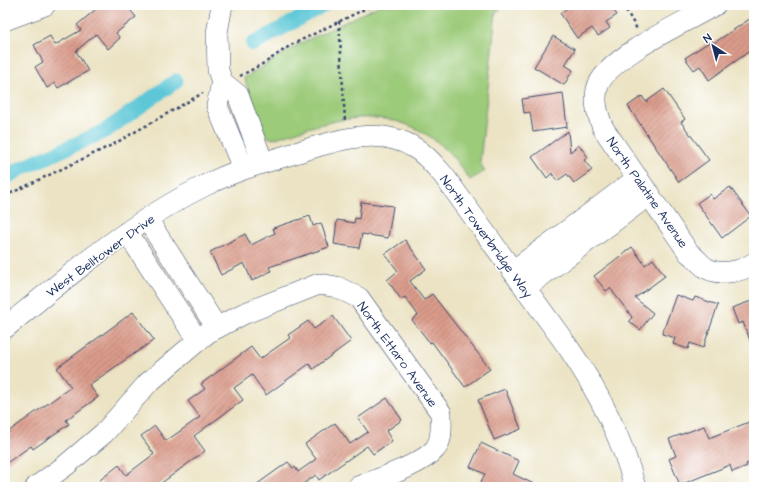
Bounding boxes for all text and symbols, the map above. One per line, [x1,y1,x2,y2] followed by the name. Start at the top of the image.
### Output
[693,26,733,66] north arrow
[700,30,715,46] text: N
[602,134,692,252] street label: North Palatine Avenue
[435,172,537,302] street label: North Towerbridge Way
[43,210,159,301] street label: West Belltower Drive
[353,298,442,411] street label: North Ettaro Avenue

